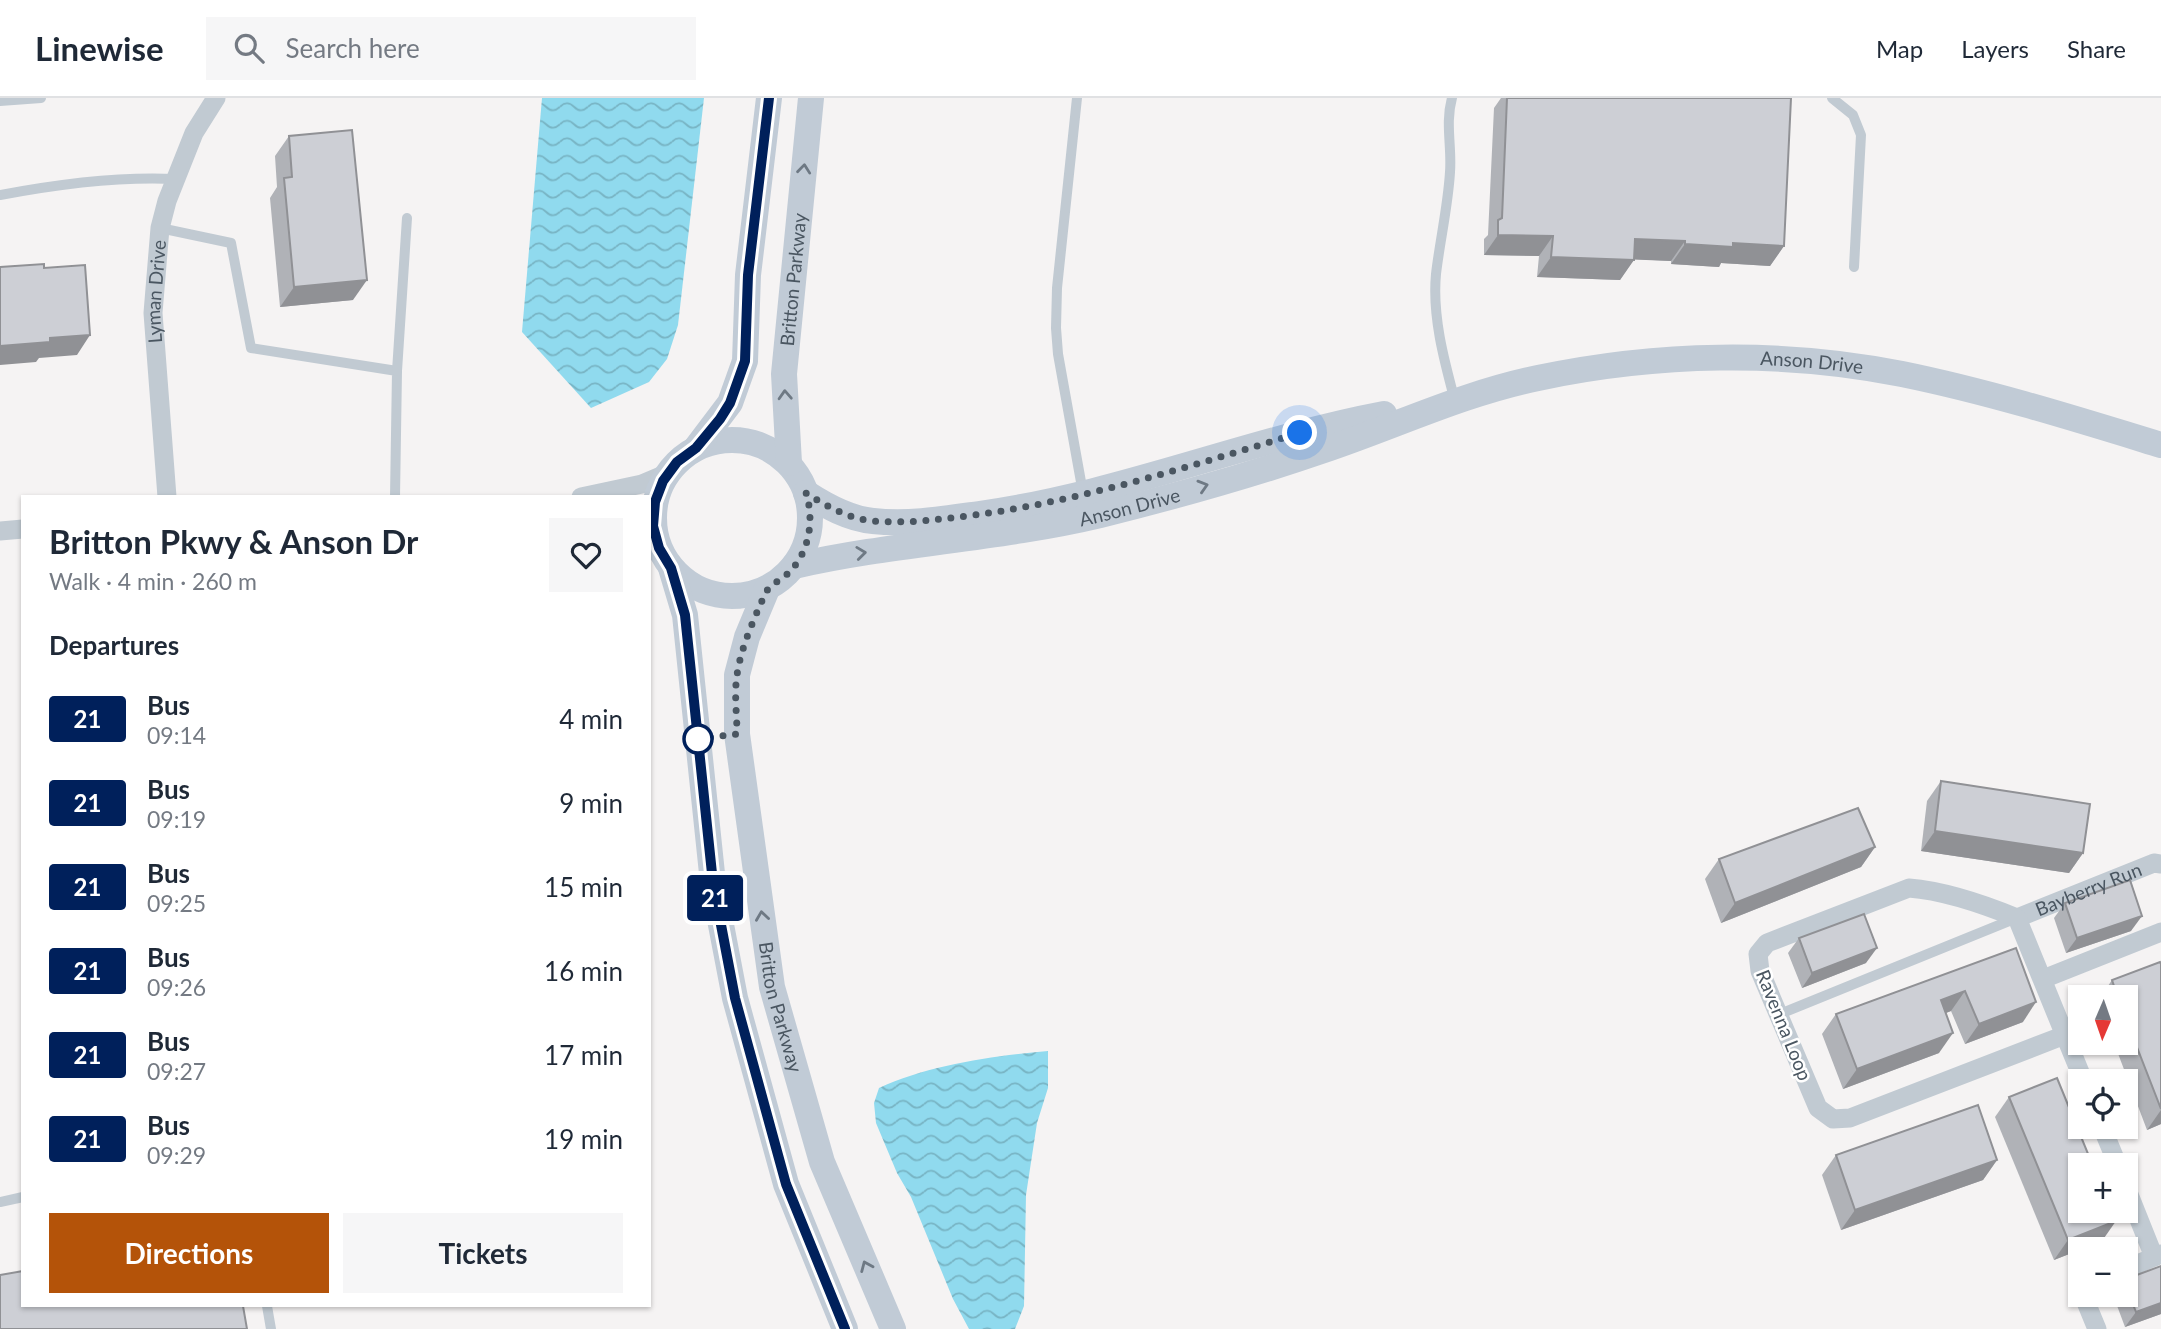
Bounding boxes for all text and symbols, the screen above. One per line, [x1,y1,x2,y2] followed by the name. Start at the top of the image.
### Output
[206,17,696,80] search box
[35,28,164,68] text: Linewise
[230,29,268,67] icon: search
[286,32,420,64] text: Search here
[1876,34,1923,63] text: Map
[1961,34,2029,63] text: Layers
[2067,34,2126,63] text: Share
[797,163,812,174] one-way arrow
[775,212,811,347] street label: Britton Parkway
[141,239,170,344] street label: Lyman Drive
[1760,346,1865,378] street label: Anson Drive
[777,389,792,400] one-way arrow
[1282,415,1317,450] your location
[1197,480,1209,495] one-way arrow
[1077,483,1183,530] street label: Anson Drive
[549,518,623,592] button: heart
[49,521,418,561] text: Britton Pkwy & Anson Dr
[855,545,866,560] one-way arrow
[49,567,257,595] text: Walk · 4 min · 260 m
[49,629,179,661] text: Departures
[147,689,190,721] text: Bus
[559,703,623,735] text: 4 min
[74,704,101,733] text: 21
[147,721,206,749] text: 09:14
[683,724,713,754] unlabelled marker
[147,773,190,805] text: Bus
[559,787,623,819] text: 9 min
[74,788,101,817] text: 21
[147,805,206,833] text: 09:19
[147,857,190,889] text: Bus
[2032,857,2145,921] street label: Bayberry Run
[544,871,623,903] text: 15 min
[74,872,101,901] text: 21
[684,875,746,921] line badge: 21
[701,883,729,912] text: 21
[147,889,206,917] text: 09:25
[755,910,770,922] one-way arrow
[755,940,808,1075] street label: Britton Parkway
[147,941,190,973] text: Bus
[544,955,623,987] text: 16 min
[74,956,101,985] text: 21
[1752,966,1817,1084] street label: Ravenna Loop
[147,973,206,1001] text: 09:26
[2068,985,2138,1055] north arrow
[2068,985,2138,1307] map controls
[147,1025,190,1057] text: Bus
[544,1039,623,1071] text: 17 min
[74,1040,101,1069] text: 21
[147,1057,206,1085] text: 09:27
[2068,1069,2138,1139] button: locate
[147,1109,190,1141] text: Bus
[544,1123,623,1155] text: 19 min
[74,1124,101,1153] text: 21
[147,1141,206,1169] text: 09:29
[2068,1153,2138,1223] button: +
[49,1213,329,1293] button: Directions
[343,1213,623,1293] button: Tickets
[2068,1237,2138,1307] button: −
[860,1261,874,1273] one-way arrow

